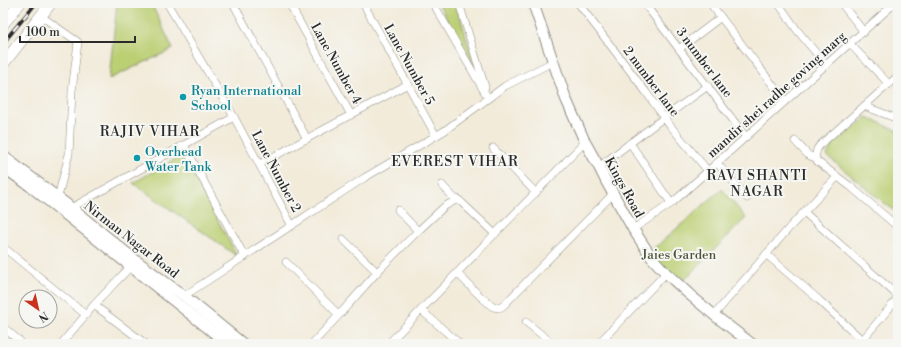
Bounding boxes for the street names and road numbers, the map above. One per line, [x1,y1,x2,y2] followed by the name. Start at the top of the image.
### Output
[307,20,365,107] street label: Lane Number 4
[380,21,438,108] street label: Lane Number 5
[673,24,736,101] street label: 3 number lane
[704,28,850,161] street label: mandir shei radhe goving marg
[620,43,683,120] street label: 2 number lane
[248,128,304,215] street label: Lane Number 2
[601,154,648,221] street label: Kings Road
[81,198,183,282] street label: Nirman Nagar Road

